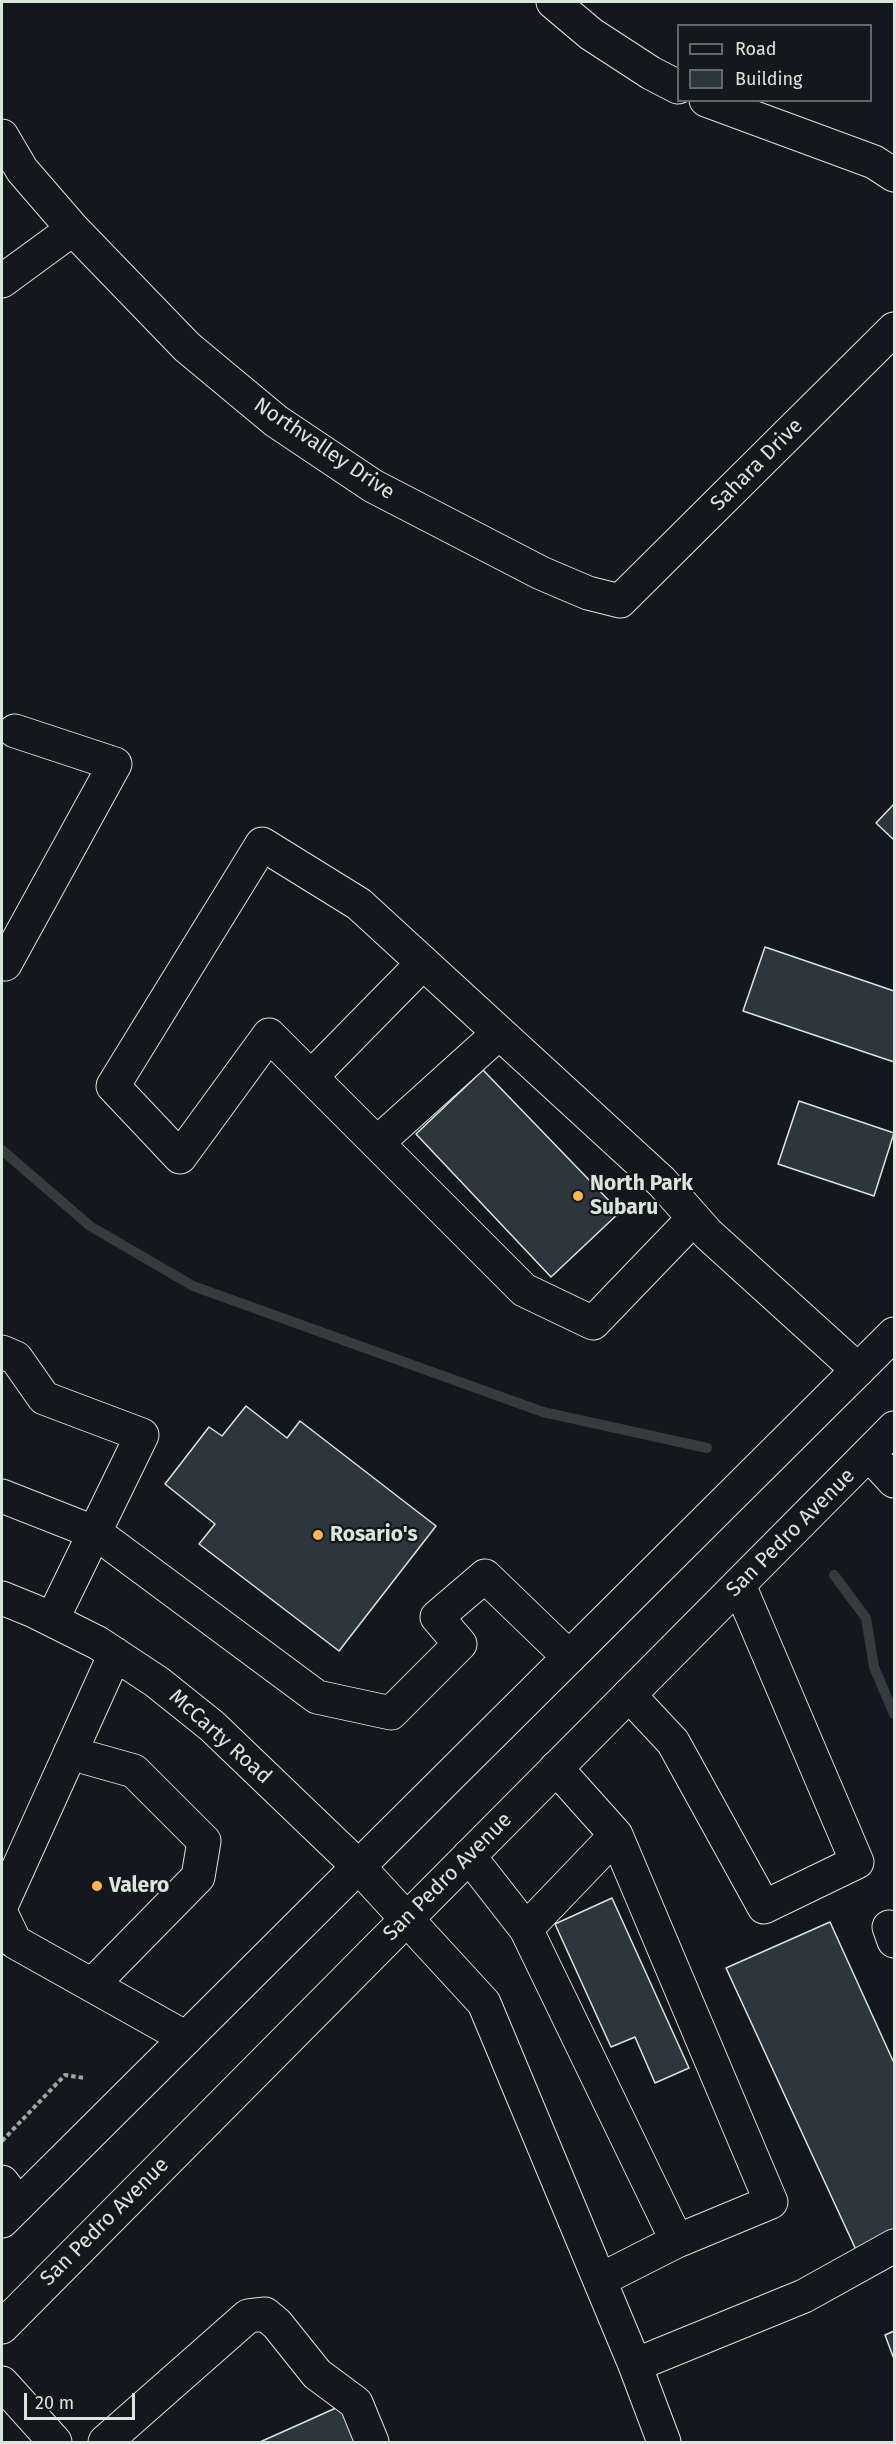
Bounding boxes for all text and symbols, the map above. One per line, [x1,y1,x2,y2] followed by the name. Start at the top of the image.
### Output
[677,24,872,102] legend
[735,38,777,60] text: Road
[735,68,802,90] text: Building
[249,393,399,505] street label: Northvalley Drive
[706,414,808,516] street label: Sahara Drive
[590,1171,693,1221] place label: North Park Subaru
[571,1189,585,1203] marker: North Park Subaru
[722,1464,860,1602] street label: San Pedro Avenue
[330,1522,418,1548] place label: Rosario's
[311,1528,325,1542] marker: Rosario's
[164,1684,276,1790] street label: McCarty Road
[379,1808,517,1946] street label: San Pedro Avenue
[109,1873,169,1899] place label: Valero
[90,1879,104,1893] marker: Valero
[36,2153,174,2291] street label: San Pedro Avenue
[27,2381,138,2419] scale bar
[35,2392,74,2414] text: 20 m

